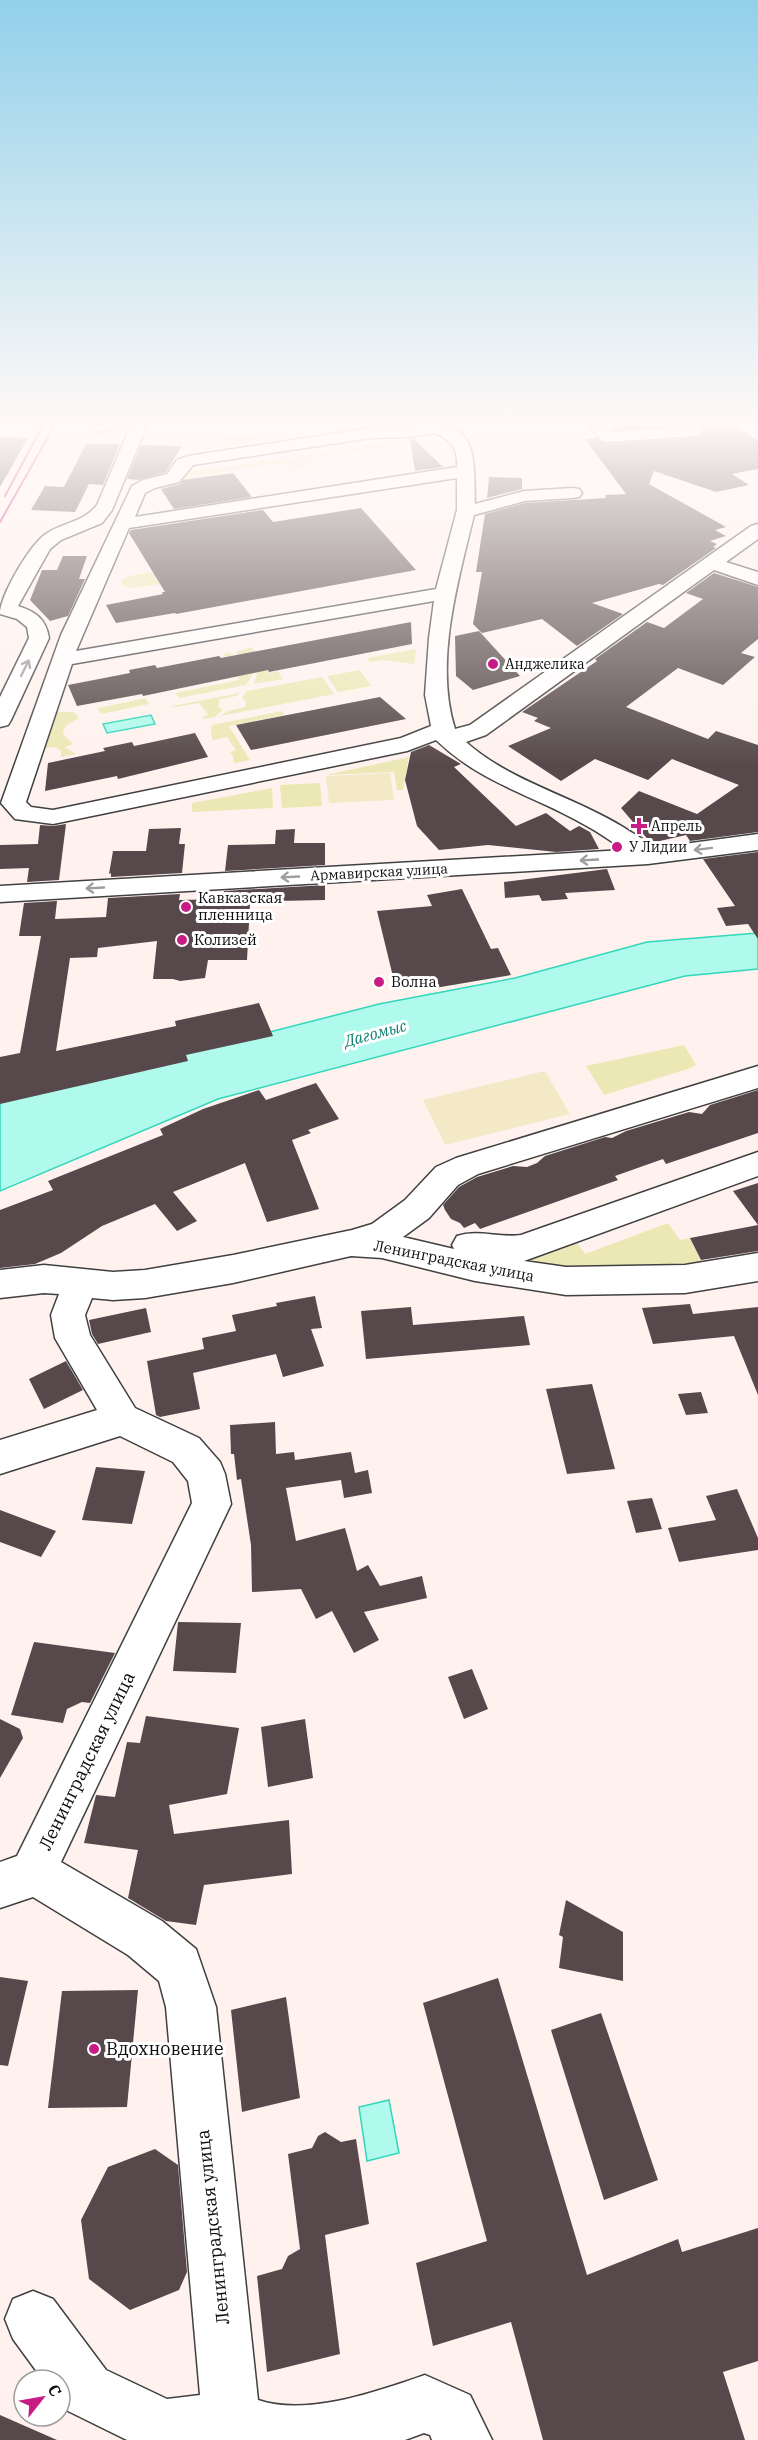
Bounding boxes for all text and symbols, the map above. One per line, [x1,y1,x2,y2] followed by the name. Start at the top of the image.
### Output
[505,655,585,673] place label: Анджелика
[486,657,500,671] marker: Анджелика
[20,659,32,677] one-way arrow
[651,817,703,835] place label: Апрель
[632,819,646,833] marker: Апрель
[629,838,687,856] place label: У Лидии
[610,840,624,854] marker: У Лидии
[693,844,713,855] one-way arrow
[580,854,600,865] one-way arrow
[310,859,449,885] street label: Армавирская улица
[280,872,300,883] one-way arrow
[85,883,105,894] one-way arrow
[198,888,282,924] place label: Кавказская пленница
[179,900,193,914] marker: Кавказская пленница
[194,930,257,949] place label: Колизей
[175,933,189,947] marker: Колизей
[391,972,437,991] place label: Волна
[372,975,386,989] marker: Волна
[340,1015,409,1051] water label: Дагомыс
[372,1236,536,1285] street label: Ленинградская улица
[33,1668,140,1854] street label: Ленинградская улица
[106,2037,224,2060] place label: Вдохновение
[87,2042,101,2056] marker: Вдохновение
[191,2128,234,2326] street label: Ленинградская улица
[12,2368,72,2428] north arrow
[44,2381,66,2400] text: С

